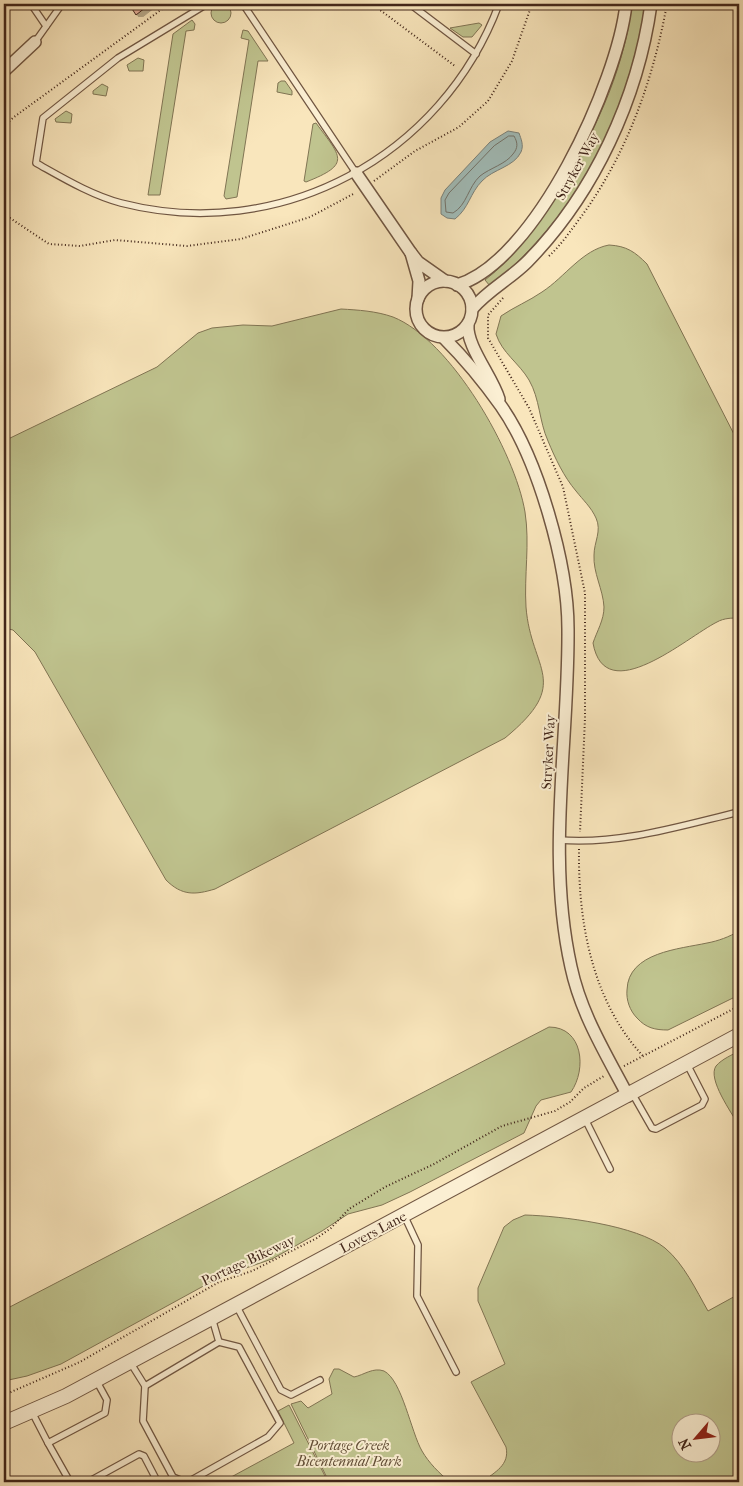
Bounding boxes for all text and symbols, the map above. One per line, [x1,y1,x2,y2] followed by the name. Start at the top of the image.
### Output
[552,129,603,203] street label: Stryker Way
[538,714,559,790] street label: Stryker Way
[337,1208,410,1257] street label: Lovers Lane
[199,1231,298,1290] street label: Portage Bikeway
[670,1414,720,1464] north arrow
[675,1435,695,1453] text: N
[295,1437,402,1470] park label: Portage Creek Bicentennial Park

